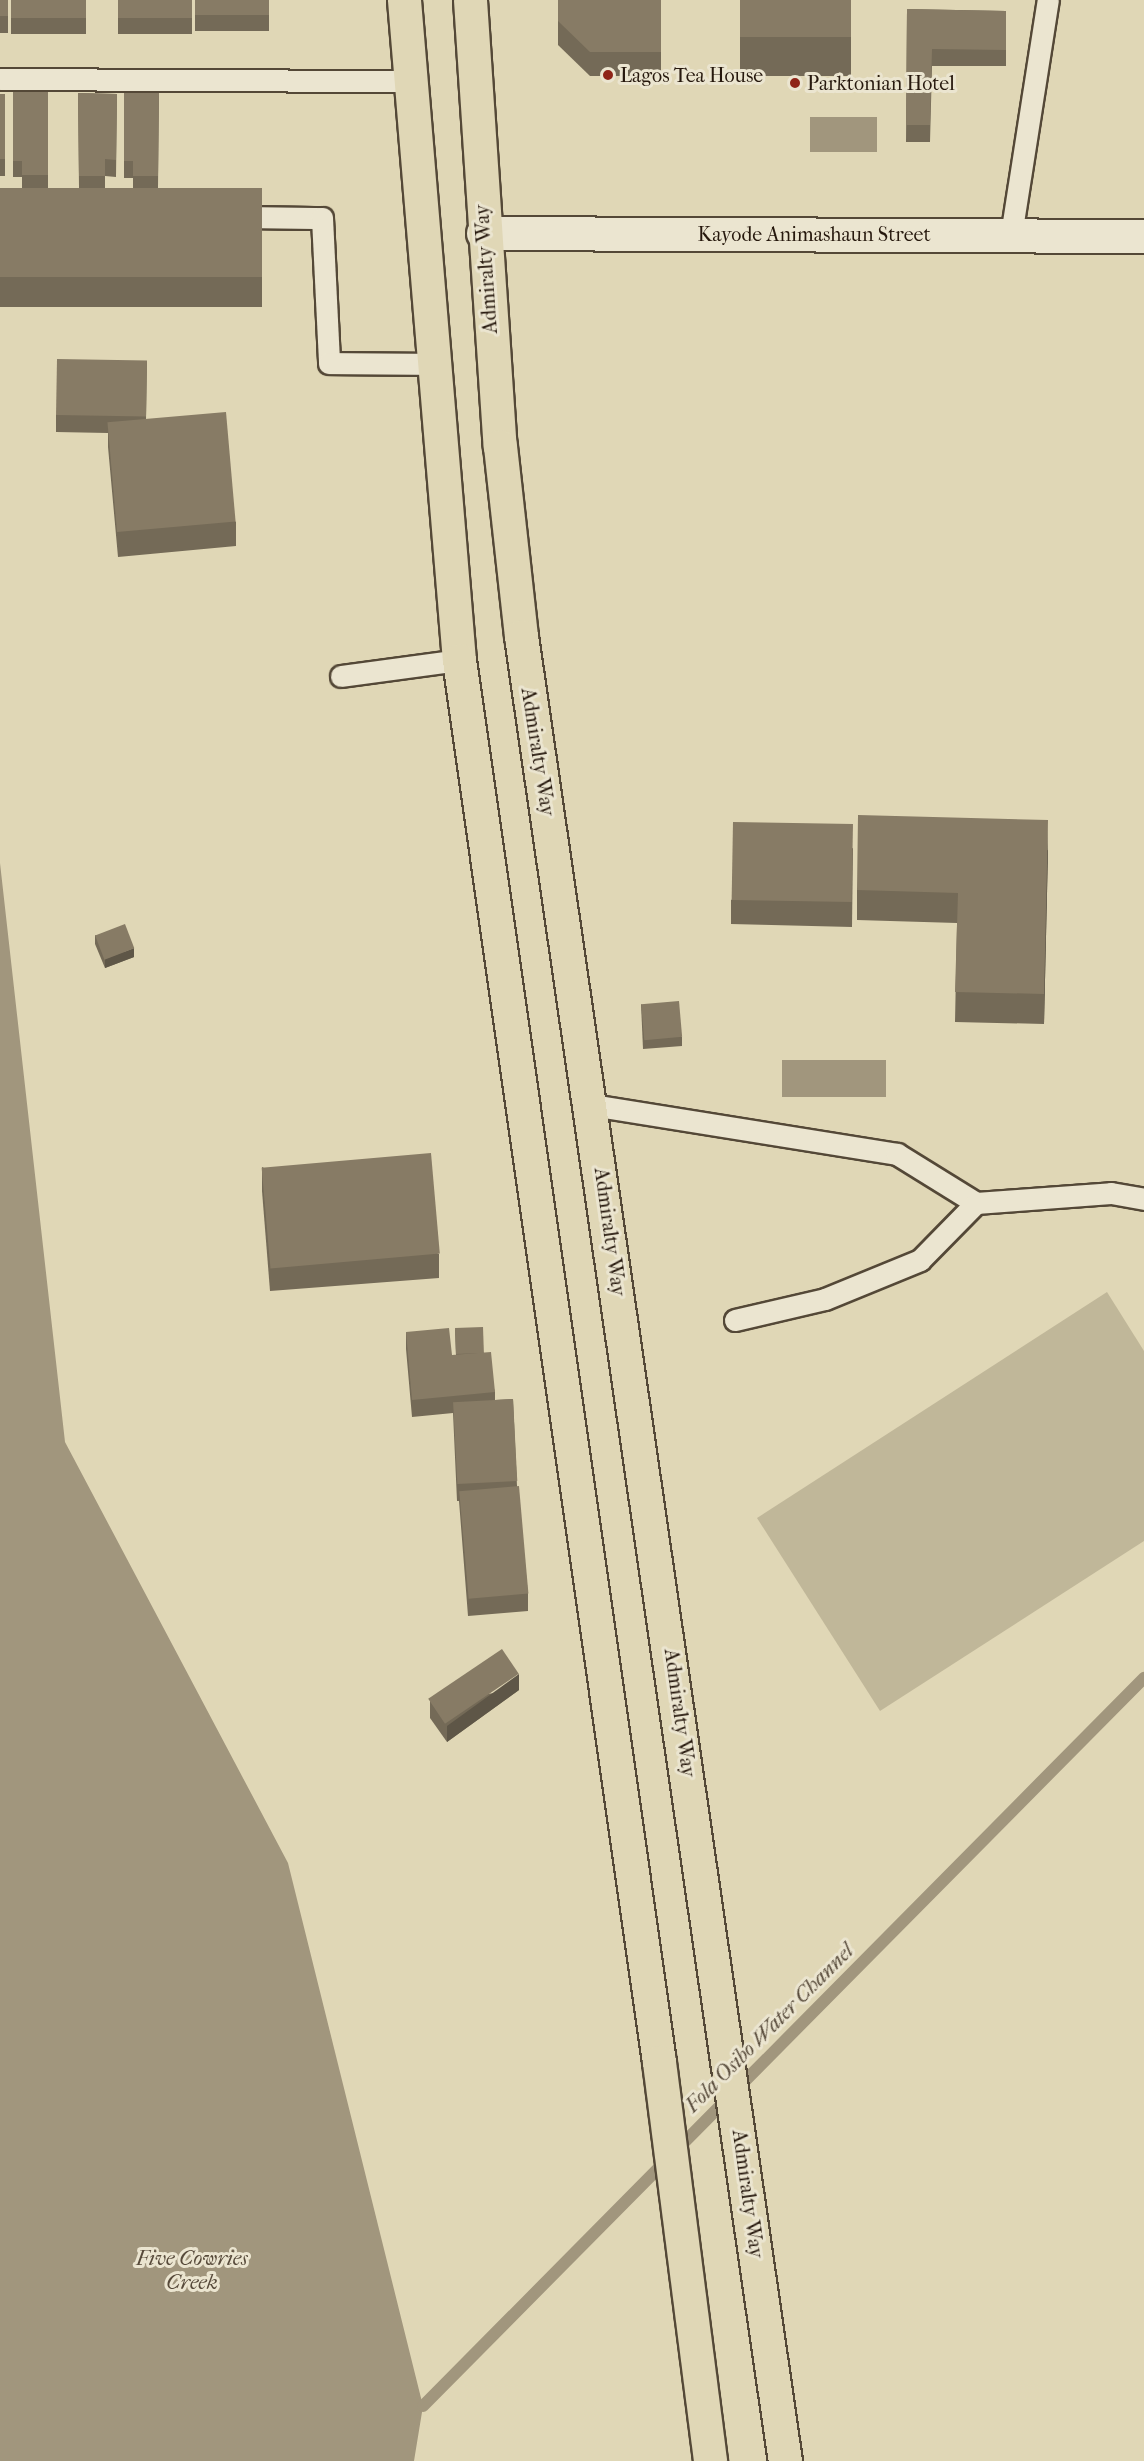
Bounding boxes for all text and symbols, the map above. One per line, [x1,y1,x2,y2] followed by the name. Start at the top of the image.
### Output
[620,63,763,87] place label: Lagos Tea House
[601,68,615,82] marker: Lagos Tea House
[807,71,955,95] place label: Parktonian Hotel
[788,76,802,90] marker: Parktonian Hotel
[470,204,502,334] street label: Admiralty Way
[697,222,931,246] street label: Kayode Animashaun Street
[516,686,560,818] street label: Admiralty Way
[589,1166,631,1298] street label: Admiralty Way
[659,1647,701,1779] street label: Admiralty Way
[680,1939,858,2117] water label: Fola Osibo Water Channel
[727,2128,769,2260] street label: Admiralty Way
[136,2245,248,2295] water label: Five Cowries Creek

